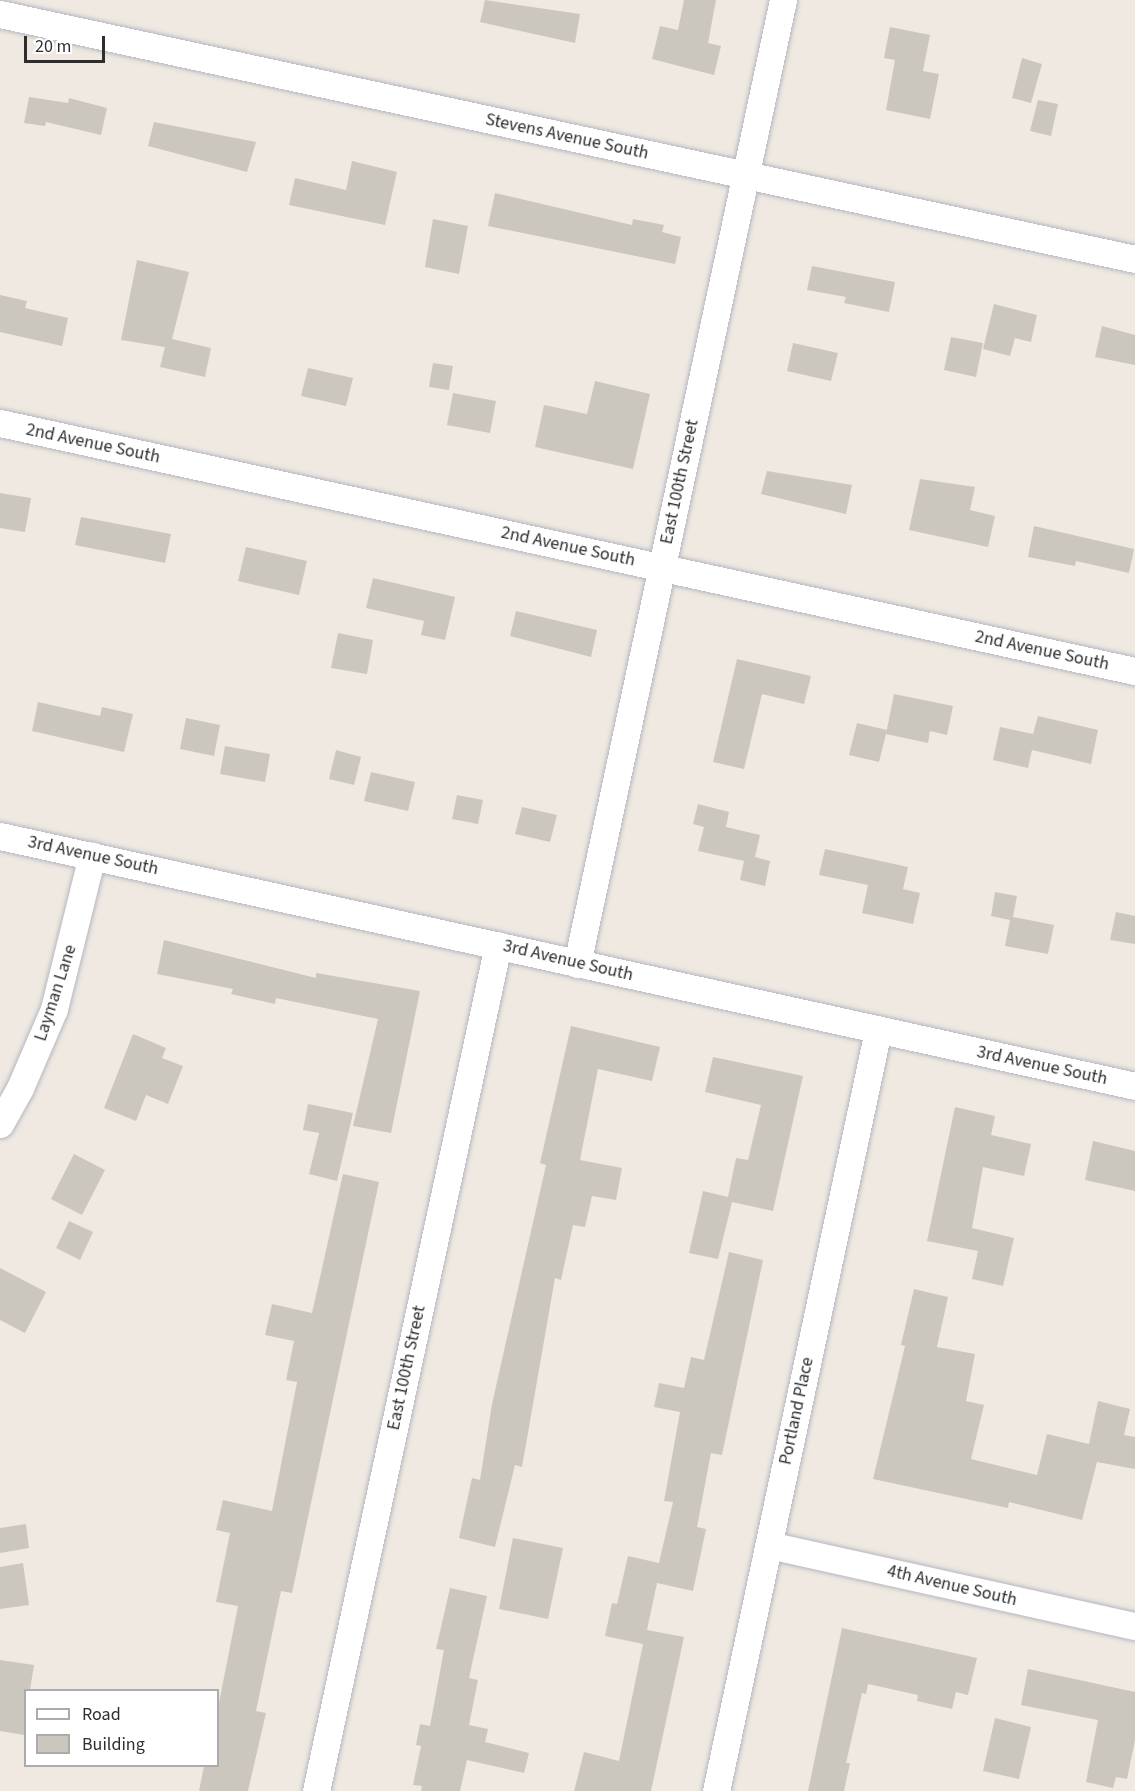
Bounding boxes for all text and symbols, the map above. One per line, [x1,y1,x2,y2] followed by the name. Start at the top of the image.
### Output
[27,24,108,62] scale bar
[35,34,71,59] text: 20 m
[483,109,651,165] street label: Stevens Avenue South
[656,418,704,546] street label: East 100th Street
[24,419,162,469] street label: 2nd Avenue South
[499,522,637,572] street label: 2nd Avenue South
[973,626,1111,676] street label: 2nd Avenue South
[26,832,160,880] street label: 3rd Avenue South
[501,936,635,986] street label: 3rd Avenue South
[30,942,82,1044] street label: Layman Lane
[975,1042,1109,1090] street label: 3rd Avenue South
[383,1304,431,1432] street label: East 100th Street
[775,1355,819,1467] street label: Portland Place
[885,1561,1019,1611] street label: 4th Avenue South
[24,1689,219,1767] legend
[82,1702,121,1727] text: Road
[82,1732,145,1757] text: Building

